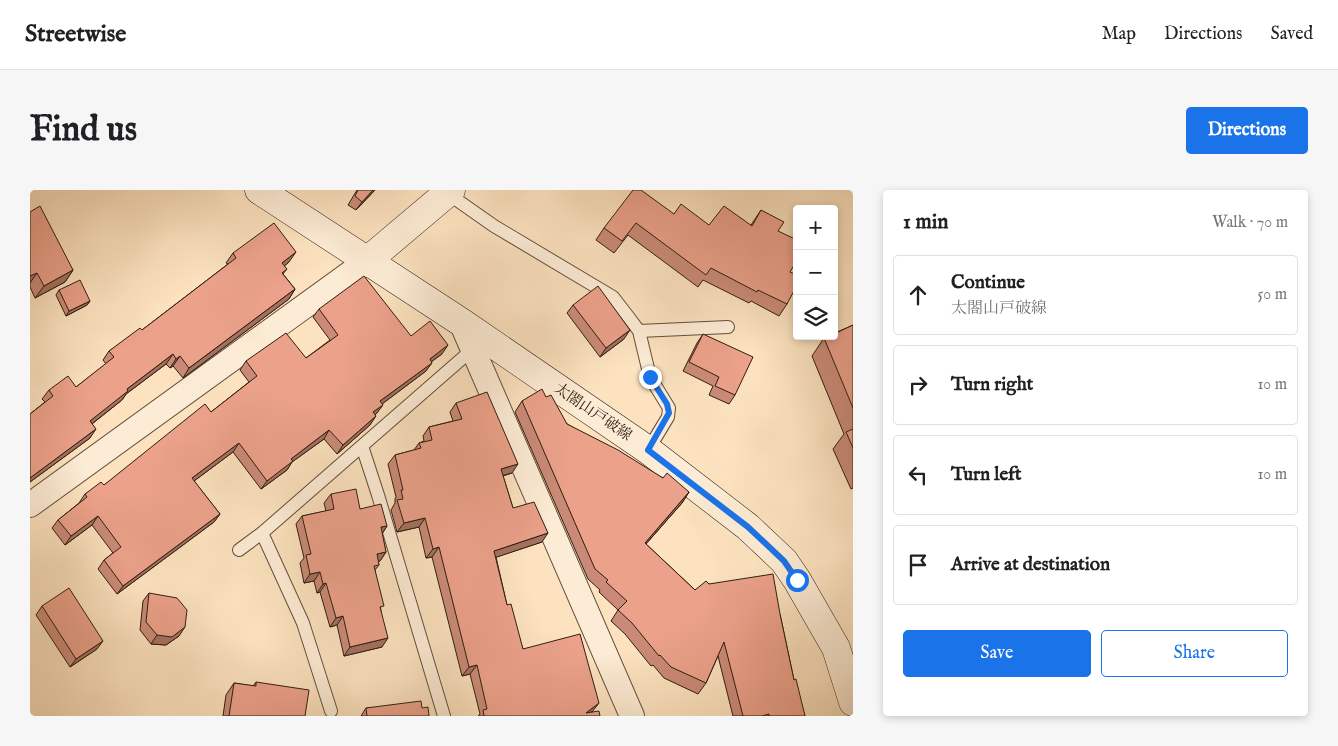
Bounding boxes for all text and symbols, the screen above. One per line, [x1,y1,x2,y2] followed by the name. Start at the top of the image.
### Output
[25,19,126,50] text: Streetwise
[1102,23,1136,46] text: Map
[1164,23,1242,46] text: Directions
[1270,23,1313,46] text: Saved
[1186,107,1308,154] button: Directions
[30,108,137,153] text: Find us
[793,205,838,340] map controls
[793,205,838,250] button: +
[903,209,948,236] text: 1 min
[1212,213,1288,233] text: Walk · 70 m
[793,250,838,295] button: −
[951,271,1025,295] text: Continue
[904,281,932,309] icon: ahead
[1258,285,1287,305] text: 50 m
[793,295,838,340] button: layers
[951,299,1047,319] text: 太閤山戸破線
[639,366,662,389] route end
[904,371,932,399] icon: right
[951,373,1033,397] text: Turn right
[1257,375,1287,395] text: 10 m
[550,379,636,445] street label: 太閤山戸破線
[904,461,932,489] icon: left
[951,463,1022,487] text: Turn left
[1257,465,1287,485] text: 10 m
[904,551,932,579] icon: arrive
[951,553,1110,577] text: Arrive at destination
[786,569,809,592] route start
[903,630,1091,677] button: Save
[1101,630,1288,677] button: Share

